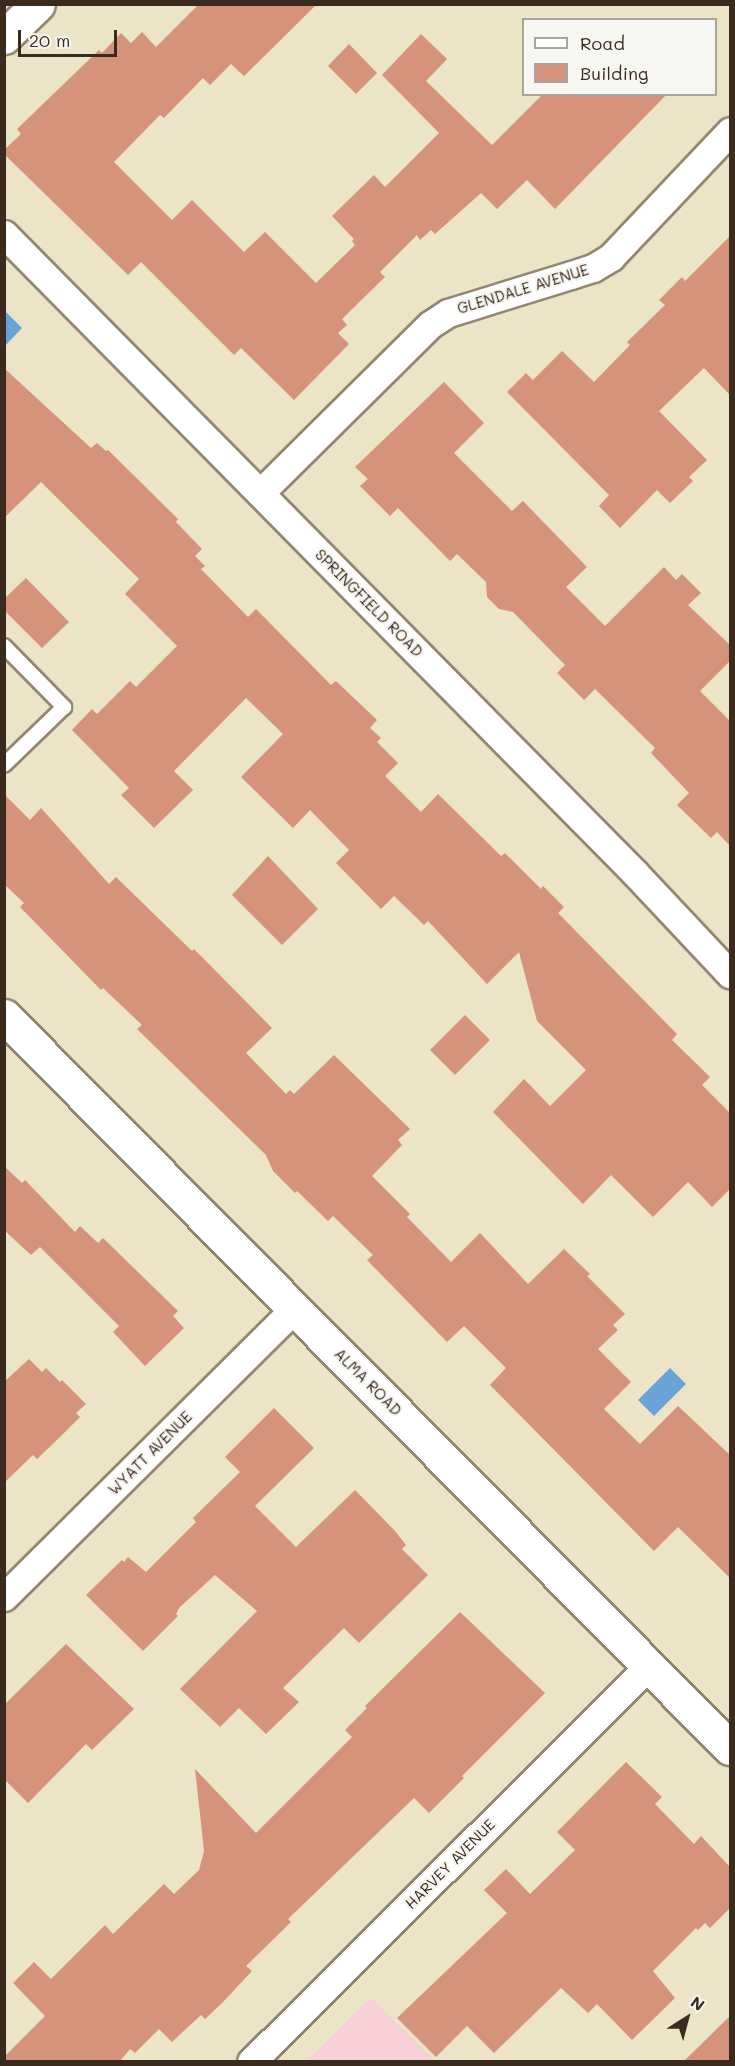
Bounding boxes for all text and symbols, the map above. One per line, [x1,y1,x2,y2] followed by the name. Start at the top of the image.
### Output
[21,18,120,56] scale bar
[522,18,717,96] legend
[29,28,70,52] text: 20 m
[580,31,625,55] text: Road
[580,61,648,85] text: Building
[455,260,591,318] street label: GLENDALE AVENUE
[311,545,427,661] street label: SPRINGFIELD ROAD
[331,1345,405,1419] street label: ALMA ROAD
[104,1407,196,1499] street label: WYATT AVENUE
[401,1815,499,1913] street label: HARVEY AVENUE
[657,1988,717,2048] north arrow
[687,1991,709,2015] text: N

